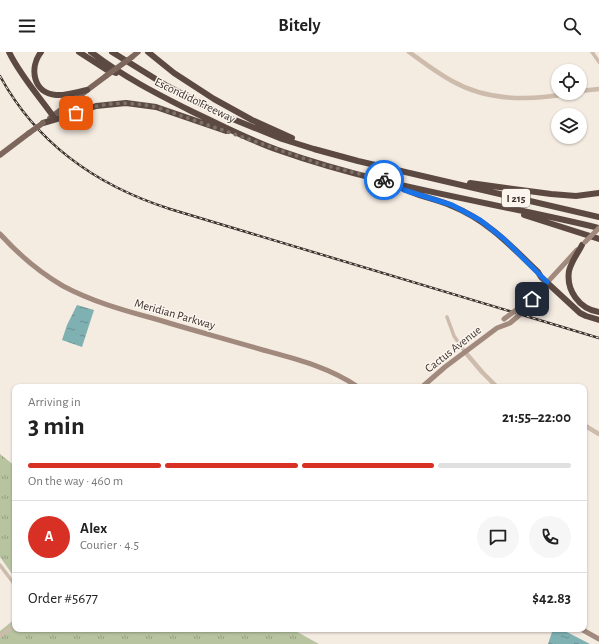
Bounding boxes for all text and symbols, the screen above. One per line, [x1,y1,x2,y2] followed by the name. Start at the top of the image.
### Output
[16,15,38,37] icon: menu
[561,15,583,37] icon: search
[278,17,321,35] text: Bitely
[551,64,587,144] map controls
[551,64,587,100] button: locate
[152,75,237,126] street label: Escondido Freeway
[59,96,93,130] pin
[65,102,87,124] icon: bag
[551,108,587,144] button: layers
[364,160,404,200] courier
[373,169,395,191] icon: bike
[502,189,530,207] road number: I 215
[515,282,549,316] pin
[521,288,543,310] icon: home
[133,297,217,332] street label: Meridian Parkway
[423,323,483,375] street label: Cactus Avenue
[28,396,81,409] text: Arriving in
[502,410,571,425] text: 21:55–22:00
[28,413,85,439] text: 3 min
[28,475,123,488] text: On the way · 460 m
[477,516,519,558] button: chat
[529,516,571,558] button: phone
[80,521,107,536] text: Alex
[44,529,54,544] text: A
[80,539,139,552] text: Courier · 4.5
[28,591,98,606] text: Order #5677
[532,591,571,606] text: $42.83

